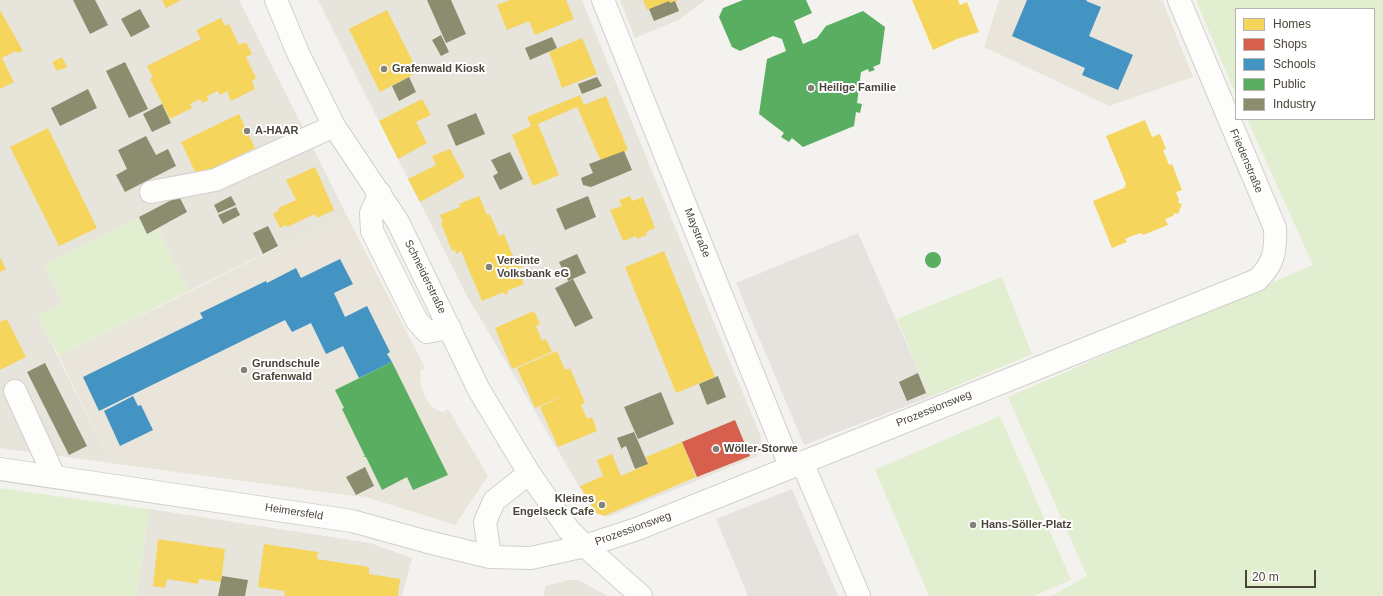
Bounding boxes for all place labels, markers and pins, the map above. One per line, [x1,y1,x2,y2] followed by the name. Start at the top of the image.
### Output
[392,62,485,76] place label: Grafenwald Kiosk
[379,64,389,74] marker: Grafenwald Kiosk
[819,81,896,95] place label: Heilige Familie
[806,83,816,93] marker: Heilige Familie
[255,124,298,138] place label: A-HAAR
[242,126,252,136] marker: A-HAAR
[497,254,569,280] place label: Vereinte Volksbank eG
[484,262,494,272] marker: Vereinte Volksbank eG
[252,357,320,383] place label: Grundschule Grafenwald
[239,365,249,375] marker: Grundschule Grafenwald
[724,442,798,456] place label: Wöller-Storwe
[711,444,721,454] marker: Wöller-Storwe
[513,492,594,518] place label: Kleines Engelseck Cafe
[597,500,607,510] marker: Kleines Engelseck Cafe
[981,518,1071,532] place label: Hans-Söller-Platz
[968,520,978,530] marker: Hans-Söller-Platz

